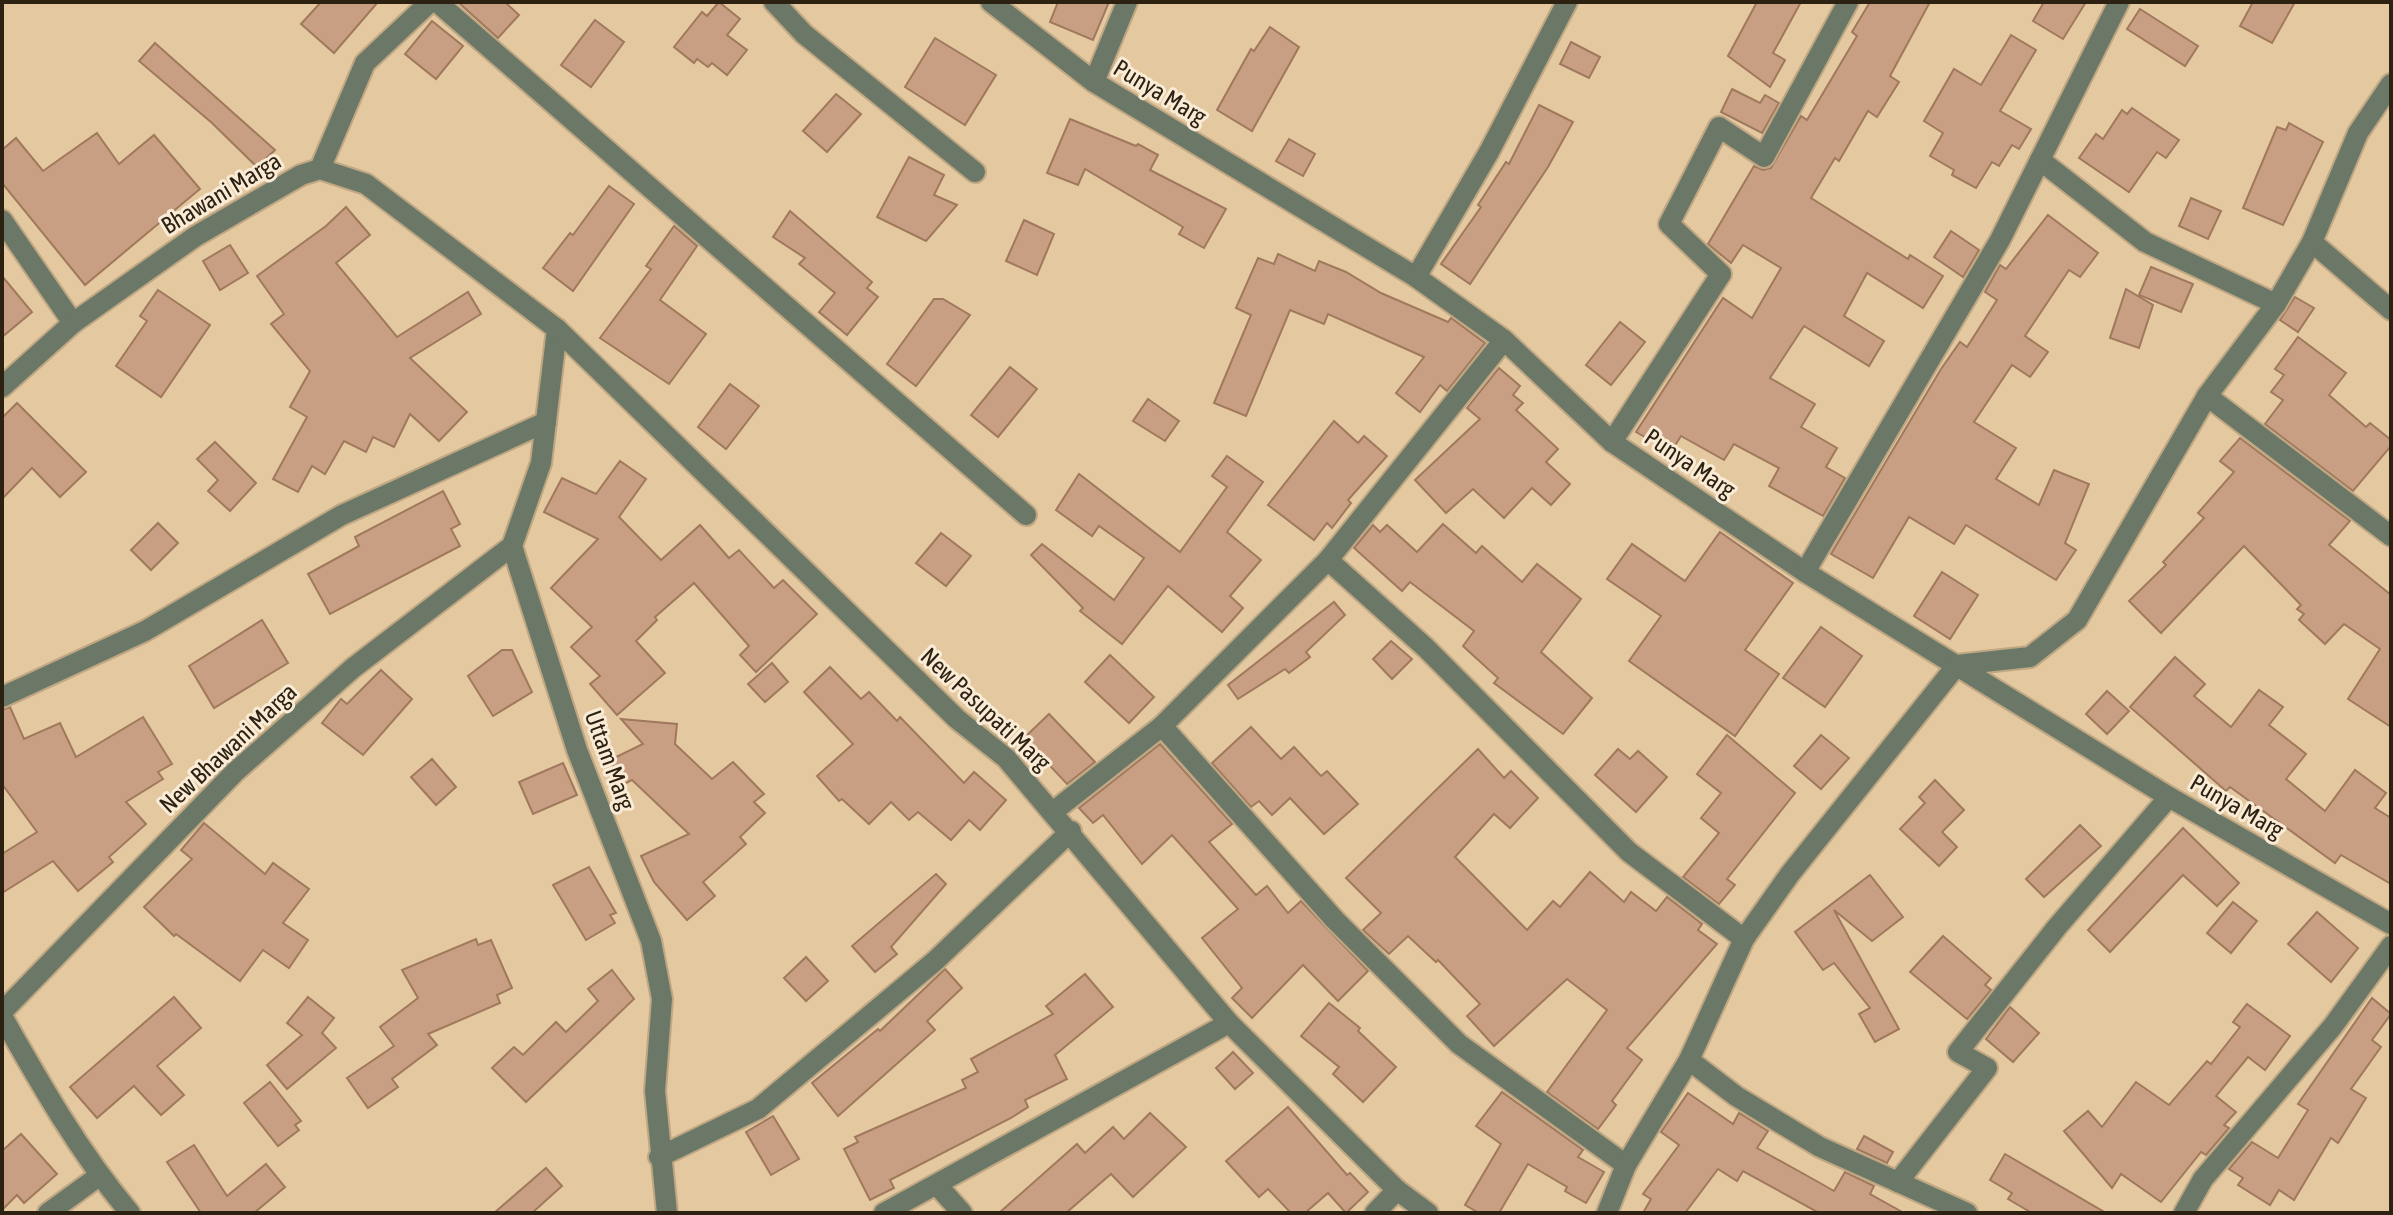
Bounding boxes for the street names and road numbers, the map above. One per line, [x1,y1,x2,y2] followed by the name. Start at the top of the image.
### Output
[1109,54,1212,130] street label: Punya Marg
[156,147,286,239] street label: Bhawani Marga
[1640,423,1741,503] street label: Punya Marg
[916,642,1057,776] street label: New Pasupati Marg
[154,678,302,818] street label: New Bhawani Marga
[580,707,641,814] street label: Uttam Marg
[2186,769,2289,844] street label: Punya Marg

